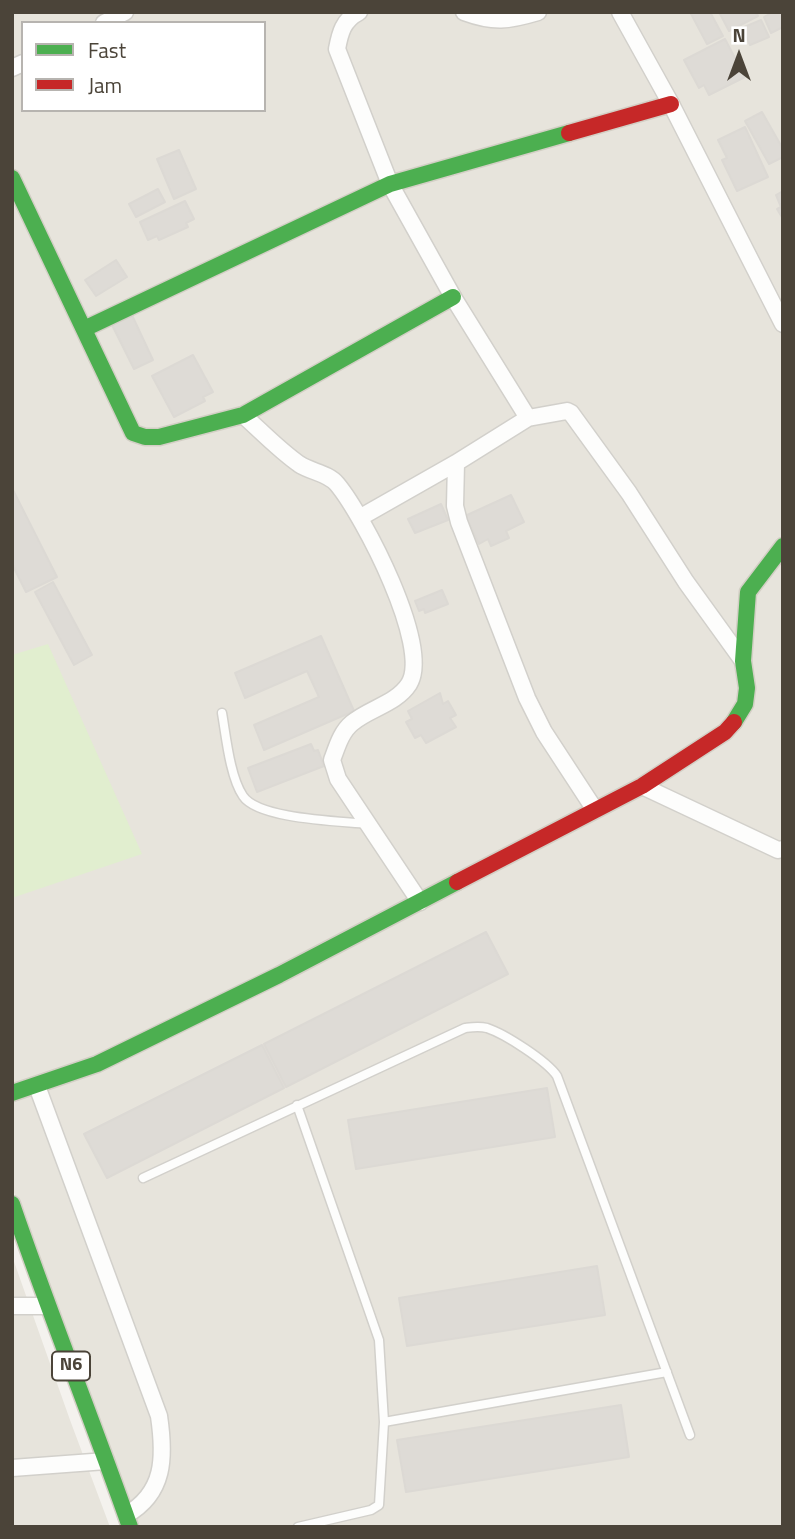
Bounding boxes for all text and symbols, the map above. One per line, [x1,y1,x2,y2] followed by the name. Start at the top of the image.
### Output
[732,20,746,49] text: N
[21,21,266,112] legend
[704,21,774,91] north arrow
[88,34,126,66] text: Fast
[88,69,122,101] text: Jam
[52,1352,90,1380] road number: N6

